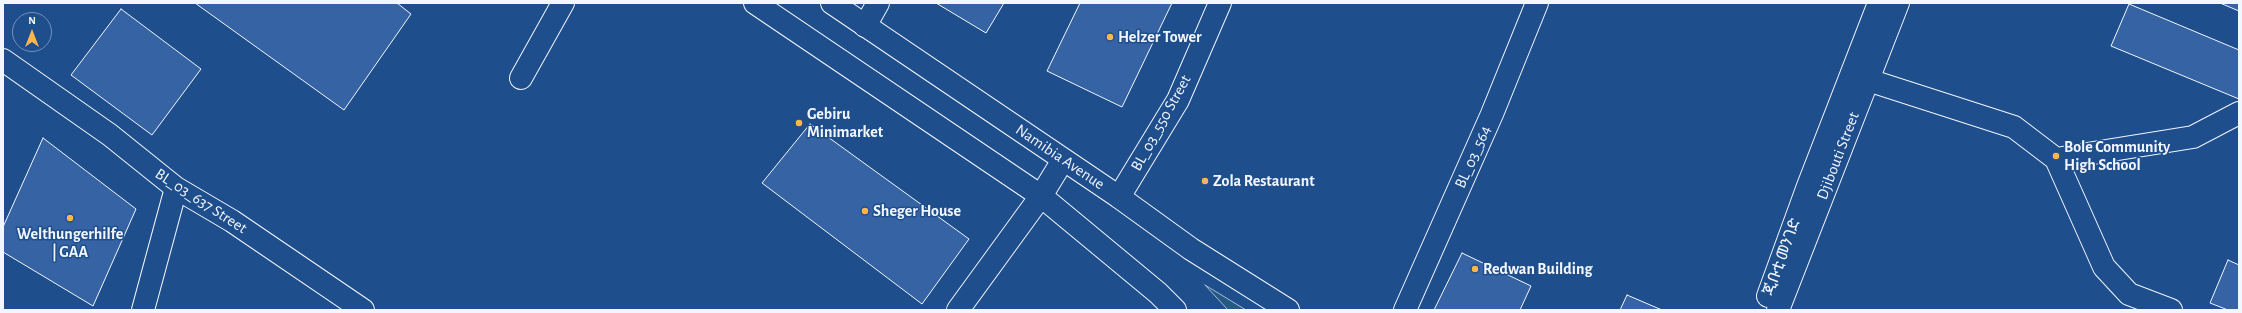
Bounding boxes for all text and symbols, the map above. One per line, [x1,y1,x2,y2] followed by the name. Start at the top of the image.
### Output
[12,12,52,52] north arrow
[28,15,36,26] text: N
[1118,27,1202,47] place label: Helzer Tower
[1105,32,1115,42] marker: Helzer Tower
[1127,72,1195,174] street label: BL_03_550 Street
[807,104,883,142] place label: Gebiru Minimarket
[1812,109,1864,203] street label: Djibouti Street
[794,118,804,128] marker: Gebiru Minimarket
[1012,120,1108,194] street label: Namibia Avenue
[1451,123,1495,191] street label: BL_03_564
[2064,137,2170,175] place label: Bole Community High School
[2051,151,2061,161] marker: Bole Community High School
[151,164,251,238] street label: BL_03_637 Street
[1213,171,1315,191] place label: Zola Restaurant
[1200,176,1210,186] marker: Zola Restaurant
[873,201,961,221] place label: Sheger House
[860,206,870,216] marker: Sheger House
[65,213,75,223] marker: Welthungerhilfe | GAA
[1759,216,1805,298] street label: ጂቡቲ መንገድ
[17,224,123,262] place label: Welthungerhilfe | GAA
[1483,259,1592,279] place label: Redwan Building
[1470,264,1480,274] marker: Redwan Building

